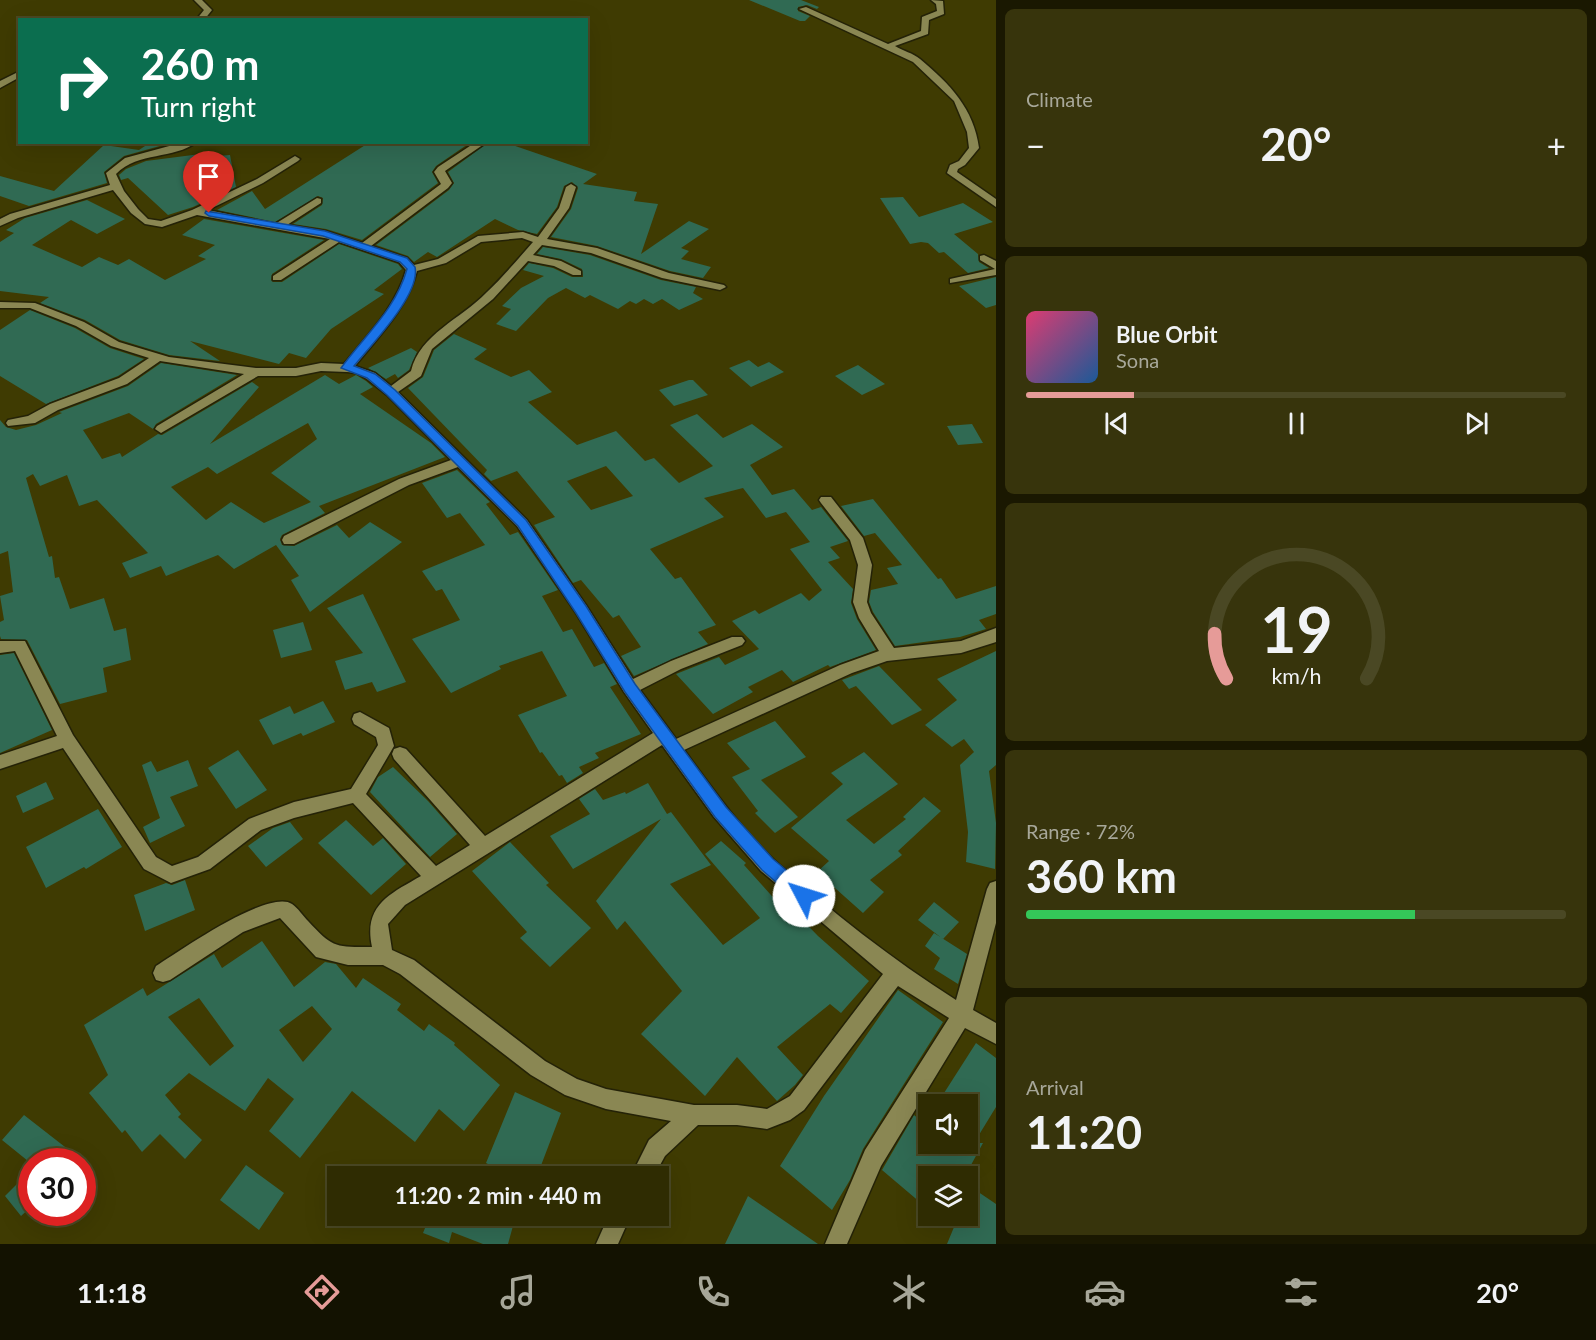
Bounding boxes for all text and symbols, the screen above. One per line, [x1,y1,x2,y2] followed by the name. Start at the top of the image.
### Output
[141,39,259,89] text: 260 m
[42,42,120,120] icon: right
[1026,87,1093,111] text: Climate
[141,90,256,123] text: Turn right
[1261,117,1331,171] text: 20°
[1026,125,1045,165] text: −
[1547,125,1566,165] text: +
[183,151,234,213] pin
[192,160,225,193] icon: arrive
[1116,321,1217,348] text: Blue Orbit
[1116,348,1159,372] text: Sona
[1100,407,1133,440] icon: previous
[1280,407,1313,440] icon: pause
[1460,407,1493,440] icon: next
[1260,591,1332,666] text: 19
[1271,663,1321,689] text: km/h
[1026,819,1135,843] text: Range · 72%
[1026,849,1177,903] text: 360 km
[772,864,836,928] position arrow
[1026,1075,1084,1099] text: Arrival
[918,1094,978,1226] map controls
[918,1094,978,1154] button: sound
[1026,1105,1142,1159] text: 11:20
[18,1148,96,1226] speed limit sign: 30
[918,1166,978,1226] button: layers
[395,1182,601,1209] text: 11:20 · 2 min · 440 m
[301,1271,343,1313] icon: directions
[497,1271,539,1313] icon: music
[692,1271,734,1313] icon: phone
[888,1271,930,1313] icon: climate
[1084,1271,1126,1313] icon: car
[1280,1271,1322,1313] icon: filters
[77,1276,147,1309] text: 11:18
[1476,1276,1519,1309] text: 20°

